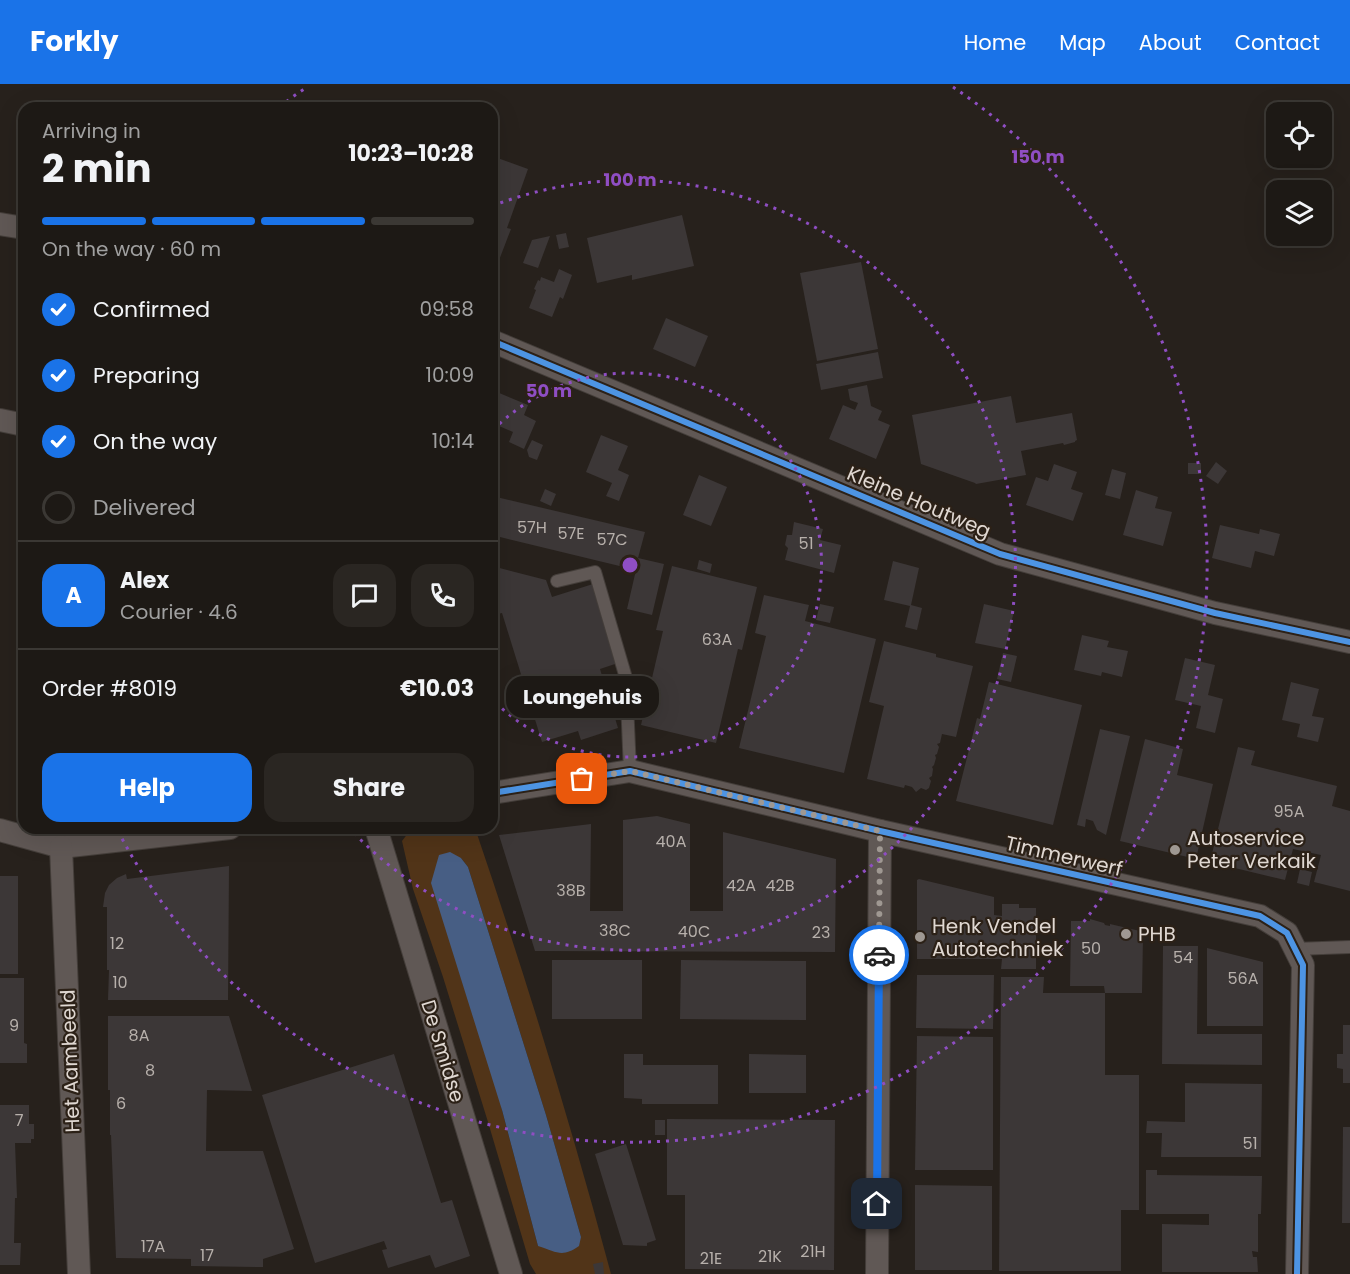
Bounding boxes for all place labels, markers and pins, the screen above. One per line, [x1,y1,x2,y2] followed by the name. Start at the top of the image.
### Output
[620,555,640,575] centre of rings
[506,677,658,719] callout: Loungehuis
[556,753,607,804] pin
[1187,824,1317,875] place label: Autoservice Peter Verkaik
[1168,843,1182,857] marker: Autoservice Peter Verkaik
[932,912,1064,963] place label: Henk Vendel Autotechniek
[1138,920,1176,948] place label: PHB
[1119,927,1133,941] marker: PHB
[913,930,927,944] marker: Henk Vendel Autotechniek
[851,1178,902,1229] pin

